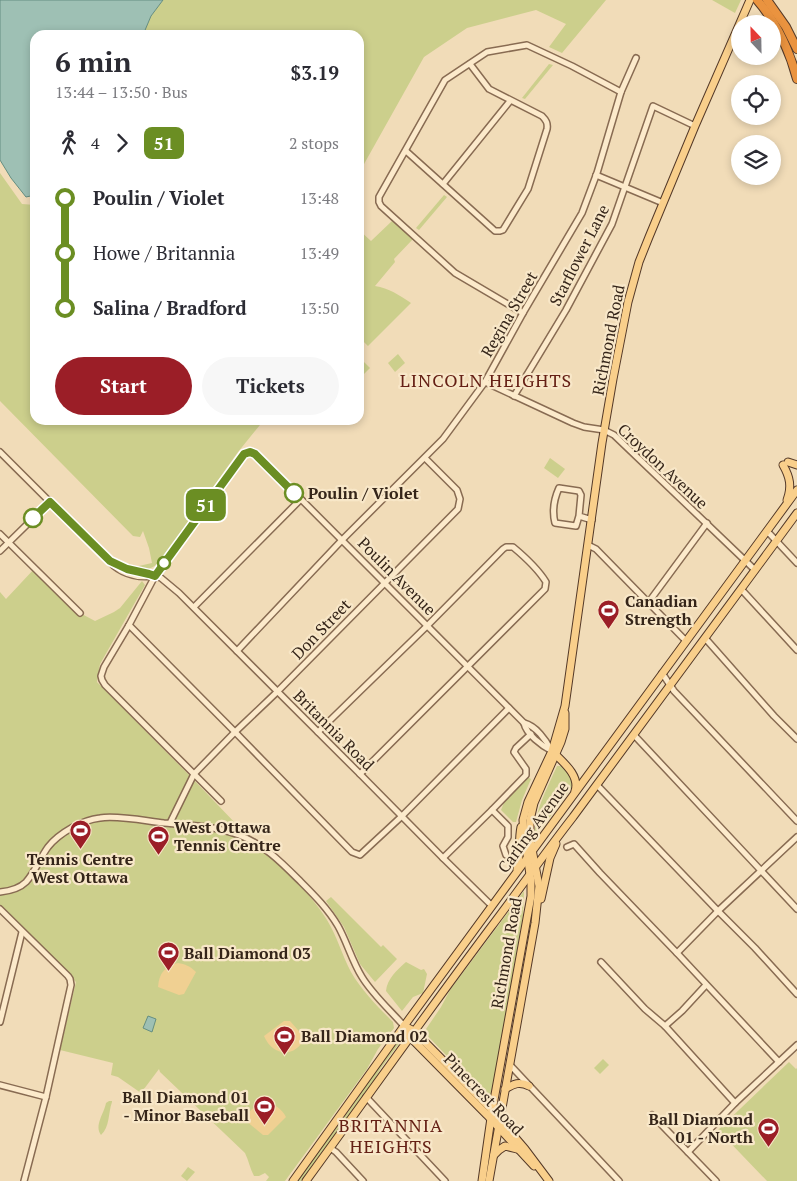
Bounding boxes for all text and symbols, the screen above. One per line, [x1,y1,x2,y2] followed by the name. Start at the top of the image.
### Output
[731,15,781,65] north arrow
[731,15,781,185] map controls
[55,43,132,80] text: 6 min
[290,60,339,85] text: $3.19
[731,75,781,125] button: locate
[55,81,188,103] text: 13:44 – 13:50 · Bus
[55,129,83,157] icon: walk
[108,129,136,157] icon: forward
[154,131,174,155] text: 51
[91,132,100,154] text: 4
[289,132,339,154] text: 2 stops
[731,135,781,185] button: layers
[93,185,225,210] text: Poulin / Violet
[300,187,339,209] text: 13:48
[544,200,614,310] street label: Starflower Lane
[93,240,235,265] text: Howe / Britannia
[300,242,339,264] text: 13:49
[476,267,542,361] street label: Regina Street
[586,283,630,397] street label: Richmond Road
[93,295,247,320] text: Salina / Bradford
[300,297,339,319] text: 13:50
[55,357,192,415] button: Start
[202,357,339,415] button: Tickets
[400,368,572,392] district label: LINCOLN HEIGHTS
[613,418,713,514] street label: Croydon Avenue
[308,482,420,504] place label: Poulin / Violet
[284,483,304,503] marker: Poulin / Violet
[184,489,228,521] line badge: 51
[196,493,216,517] text: 51
[23,508,43,528] unlabelled marker
[353,532,441,620] street label: Poulin Avenue
[157,556,171,570] unlabelled marker
[625,590,698,630] place label: Canadian Strength
[287,594,355,664] street label: Don Street
[597,598,621,629] sports icon: Canadian Strength
[289,685,379,775] street label: Britannia Road
[492,777,574,877] street label: Carling Avenue
[174,816,281,856] place label: West Ottawa Tennis Centre
[68,818,92,849] sports icon: Tennis Centre West Ottawa
[146,824,170,855] sports icon: West Ottawa Tennis Centre
[27,848,134,888] place label: Tennis Centre West Ottawa
[485,896,527,1010] street label: Richmond Road
[156,941,180,972] sports icon: Ball Diamond 03
[184,942,311,964] place label: Ball Diamond 03
[273,1024,297,1055] sports icon: Ball Diamond 02
[301,1025,428,1047] place label: Ball Diamond 02
[439,1048,529,1140] street label: Pinecrest Road
[122,1086,249,1126] place label: Ball Diamond 01 - Minor Baseball
[253,1094,277,1125] sports icon: Ball Diamond 01 - Minor Baseball
[649,1108,754,1148] place label: Ball Diamond 01 - North
[339,1113,443,1158] district label: BRITANNIA HEIGHTS
[757,1116,781,1147] sports icon: Ball Diamond 01 - North

